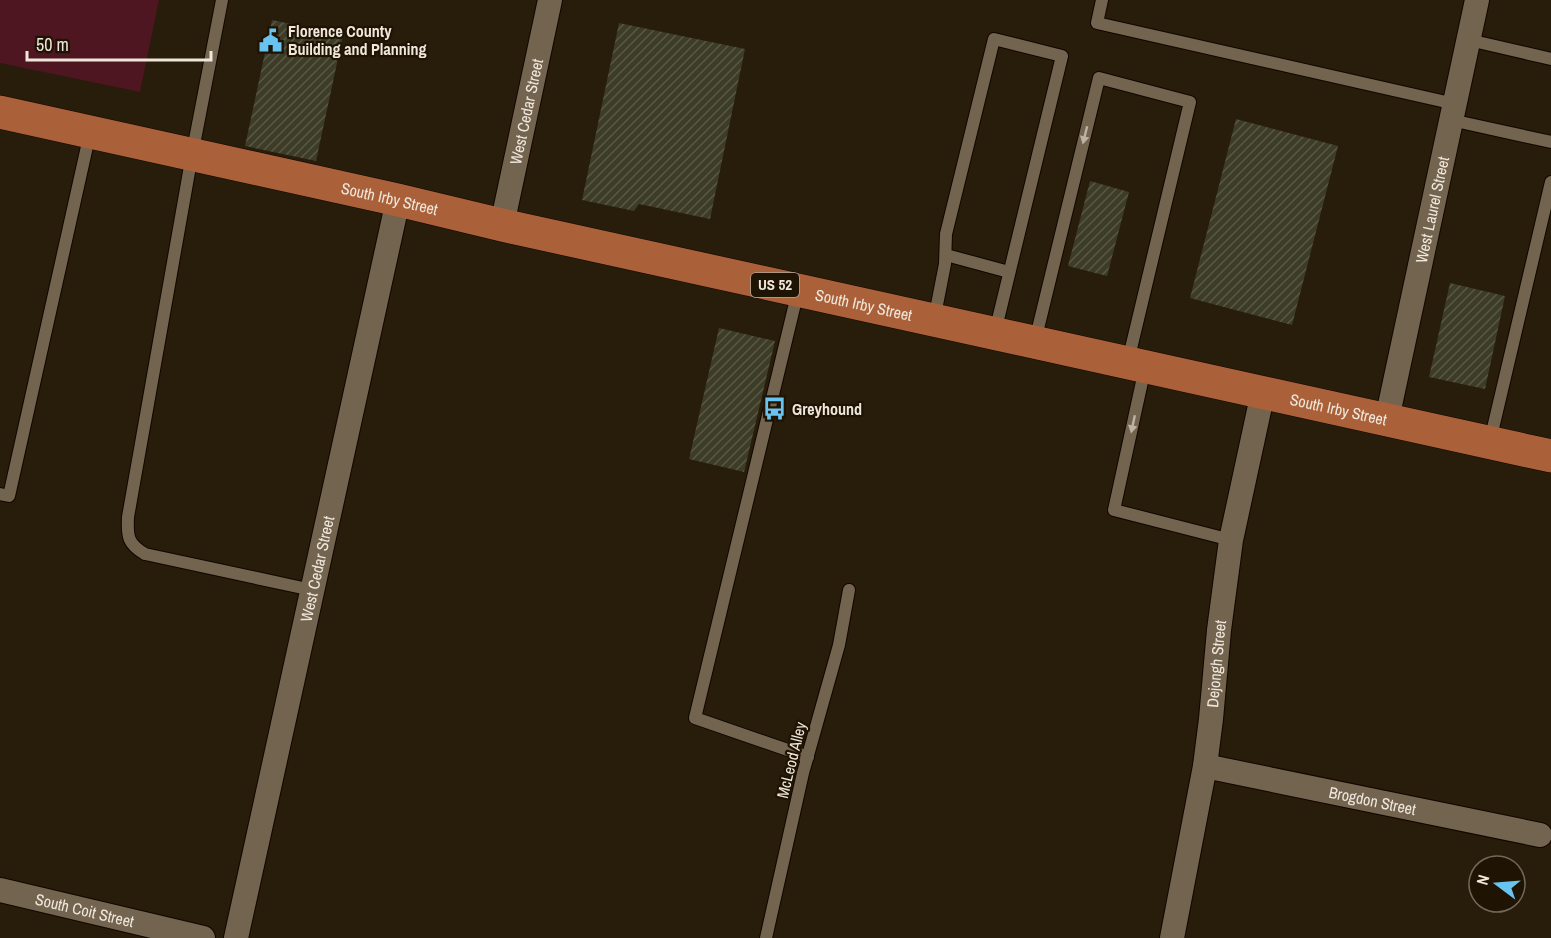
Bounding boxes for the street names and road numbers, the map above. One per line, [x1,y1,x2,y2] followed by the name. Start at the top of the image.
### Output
[504,56,548,167] street label: West Cedar Street
[1410,154,1454,265] street label: West Laurel Street
[339,177,440,220] street label: South Irby Street
[751,273,799,297] road number: US 52
[813,283,915,326] street label: South Irby Street
[1288,388,1389,431] street label: South Irby Street
[295,513,339,624] street label: West Cedar Street
[1201,618,1231,708] street label: Dejongh Street
[771,719,811,801] street label: McLeod Alley
[1327,781,1418,820] street label: Brogdon Street
[33,888,137,932] street label: South Coit Street

